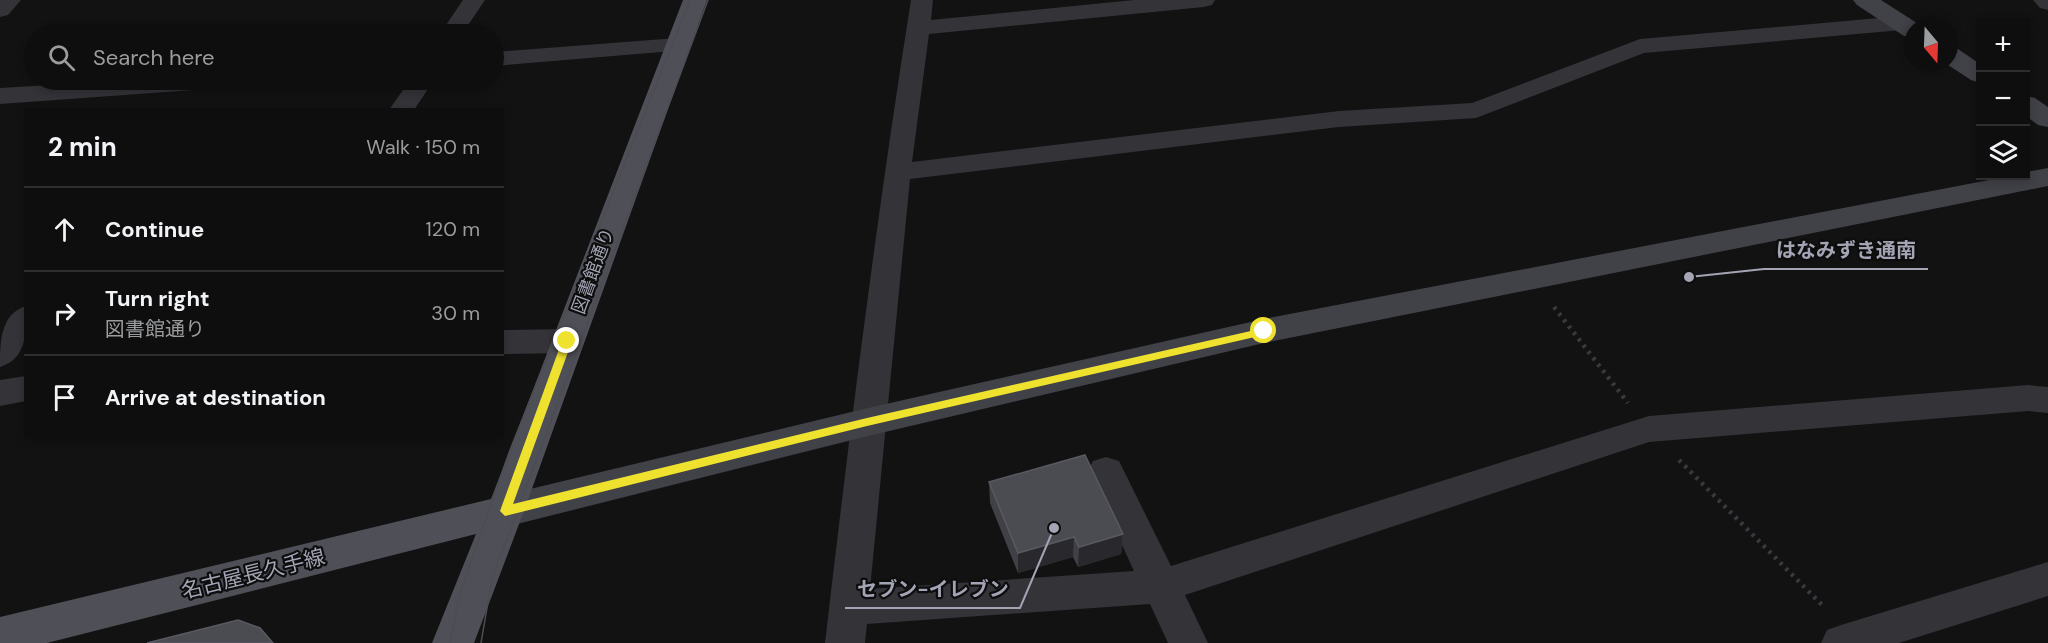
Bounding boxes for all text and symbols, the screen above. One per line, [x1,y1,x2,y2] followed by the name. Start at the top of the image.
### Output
[1904,18,1958,72] north arrow
[1976,18,2030,180] map controls
[1976,18,2030,72] button: +
[24,24,504,90] search box
[45,41,78,74] icon: search
[93,43,214,72] text: Search here
[1976,72,2030,126] button: −
[1976,126,2030,180] button: layers
[48,130,117,164] text: 2 min
[366,134,480,160] text: Walk · 150 m
[48,213,81,246] icon: ahead
[105,215,204,244] text: Continue
[426,216,480,242] text: 120 m
[566,225,620,317] street label: 図書館通り
[1764,231,1928,269] callout: はなみずき通南
[1776,237,1916,263] text: はなみずき通南
[105,284,210,313] text: Turn right
[48,297,81,330] icon: right
[431,300,480,326] text: 30 m
[105,316,205,342] text: 図書館通り
[1250,317,1276,343] route start
[553,327,579,353] route end
[48,381,81,414] icon: arrive
[105,383,326,412] text: Arrive at destination
[178,543,328,605] street label: 名古屋長久手線
[845,570,1020,608] callout: セブン-イレブン
[857,576,1009,602] text: セブン-イレブン

